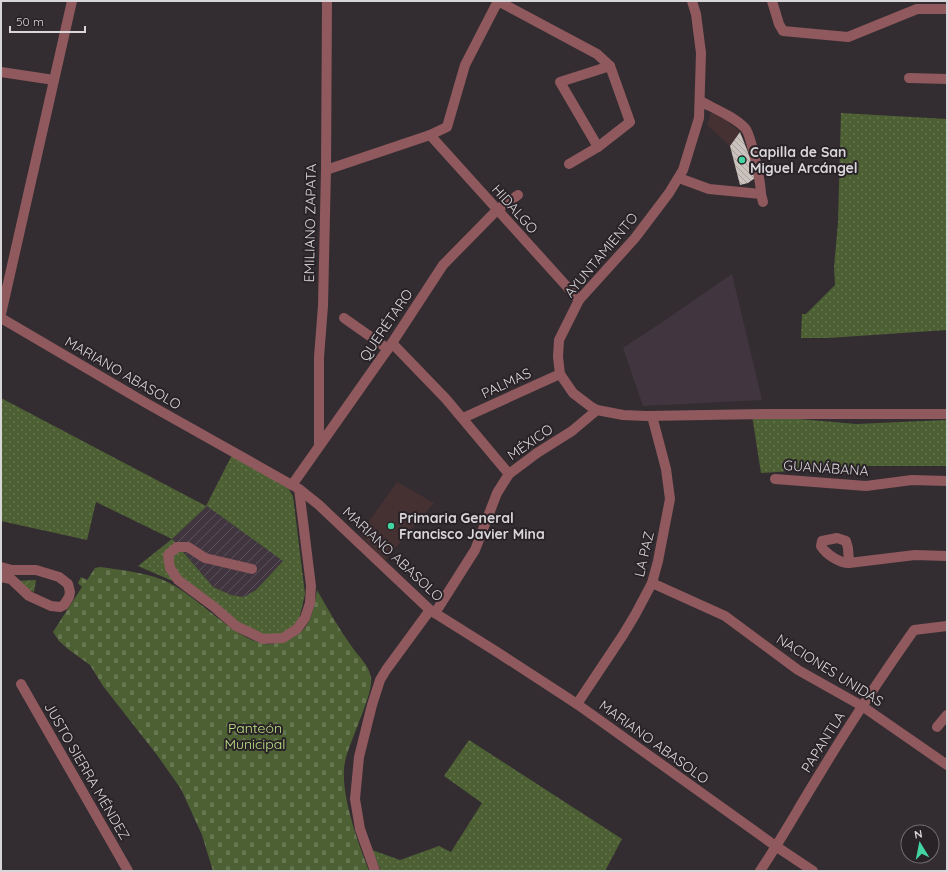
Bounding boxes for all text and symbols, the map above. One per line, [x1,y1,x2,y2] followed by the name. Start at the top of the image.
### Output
[10,8,85,34] scale bar
[16,14,44,29] text: 50 m
[750,143,858,177] place label: Capilla de San Miguel Arcángel
[737,155,747,165] marker: Capilla de San Miguel Arcángel
[300,163,320,283] street label: EMILIANO ZAPATA
[488,181,542,238] street label: HIDALGO
[560,209,642,301] street label: AYUNTAMIENTO
[355,285,417,364] street label: QUERÉTARO
[62,332,185,414] street label: MARIANO ABASOLO
[478,364,534,402] street label: PALMAS
[504,420,556,464] street label: MÉXICO
[783,456,869,480] street label: GUANÁBANA
[339,503,447,605] street label: MARIANO ABASOLO
[399,509,545,543] place label: Primaria General Francisco Javier Mina
[386,521,396,531] marker: Primaria General Francisco Javier Mina
[630,529,658,579] street label: LA PAZ
[773,630,887,710] street label: NACIONES UNIDAS
[596,696,713,788] street label: MARIANO ABASOLO
[40,699,134,843] street label: JUSTO SIERRA MÉNDEZ
[797,708,849,776] street label: PAPANTLA
[224,719,286,753] park label: Panteón Municipal
[900,824,940,864] north arrow
[913,827,923,842] text: N

